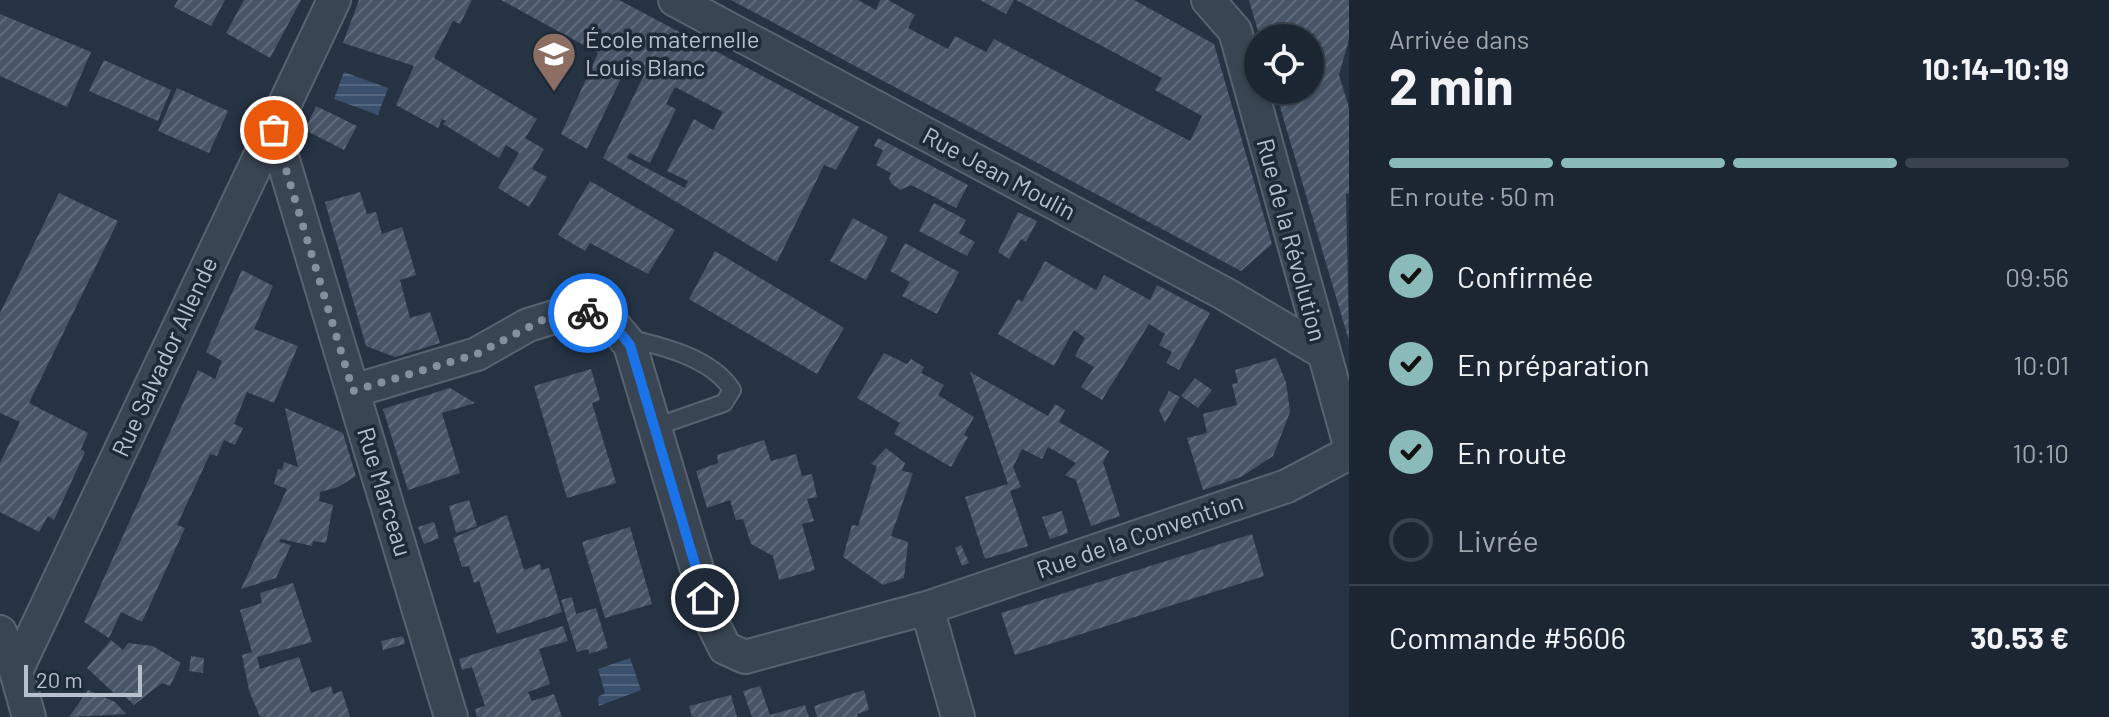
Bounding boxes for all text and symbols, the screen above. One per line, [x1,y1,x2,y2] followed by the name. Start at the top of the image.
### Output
[1389,23,1529,54] text: Arrivée dans
[585,24,759,81] place label: École maternelle Louis Blanc
[1244,24,1324,104] map controls
[1244,24,1324,104] button: locate
[530,30,578,93] school or university icon: École maternelle Louis Blanc
[1922,50,2069,86] text: 10:14–10:19
[1389,53,1514,115] text: 2 min
[240,96,308,164] pin
[252,108,296,152] icon: bag
[918,120,1081,225] street label: Rue Jean Moulin
[1251,135,1333,344] street label: Rue de la Révolution
[1389,180,1555,211] text: En route · 50 m
[105,252,223,461] street label: Rue Salvador Allende
[1389,254,1433,298] icon: check
[1457,258,1594,294] text: Confirmée
[2005,261,2069,292] text: 09:56
[548,273,628,353] courier
[566,291,610,335] icon: bike
[1389,342,1433,386] icon: check
[1457,346,1650,382] text: En préparation
[2013,349,2069,380] text: 10:01
[352,424,419,560] street label: Rue Marceau
[1389,430,1433,474] icon: check
[1457,434,1567,470] text: En route
[2013,437,2069,468] text: 10:10
[1033,486,1247,584] street label: Rue de la Convention
[1457,522,1539,558] text: Livrée
[671,564,739,632] pin
[683,576,727,620] icon: home
[1389,619,1626,655] text: Commande #5606
[1970,619,2069,655] text: 30.53 €
[24,661,142,697] scale bar
[36,666,83,692] text: 20 m

